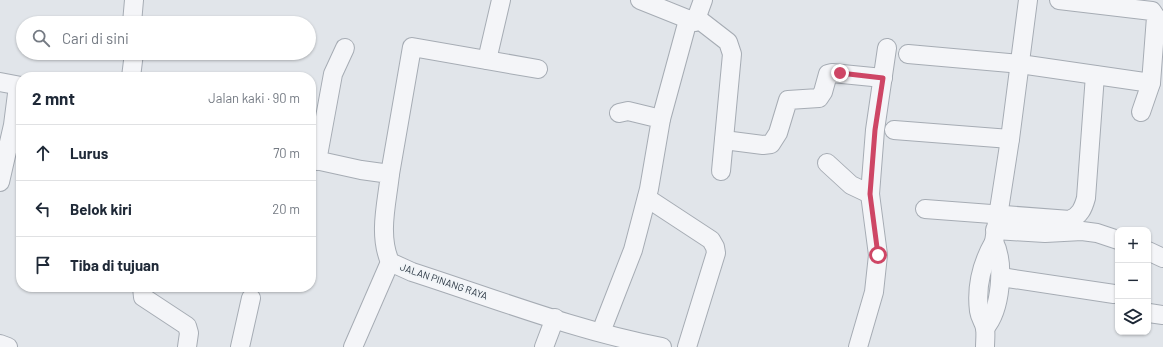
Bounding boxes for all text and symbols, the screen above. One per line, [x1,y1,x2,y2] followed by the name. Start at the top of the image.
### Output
[16,16,316,60] search box
[30,27,52,49] icon: search
[62,29,129,47] text: Cari di sini
[831,64,849,82] route end
[32,88,75,108] text: 2 mnt
[208,90,300,106] text: Jalan kaki · 90 m
[32,142,54,164] icon: ahead
[70,144,108,162] text: Lurus
[273,145,300,161] text: 70 m
[32,198,54,220] icon: left
[70,200,132,218] text: Belok kiri
[272,201,300,217] text: 20 m
[1115,227,1151,335] map controls
[1115,227,1151,263] button: +
[869,246,887,264] route start
[32,254,54,276] icon: arrive
[70,256,159,274] text: Tiba di tujuan
[399,260,489,302] street label: JALAN PINANG RAYA
[1115,263,1151,299] button: −
[1115,299,1151,335] button: layers

